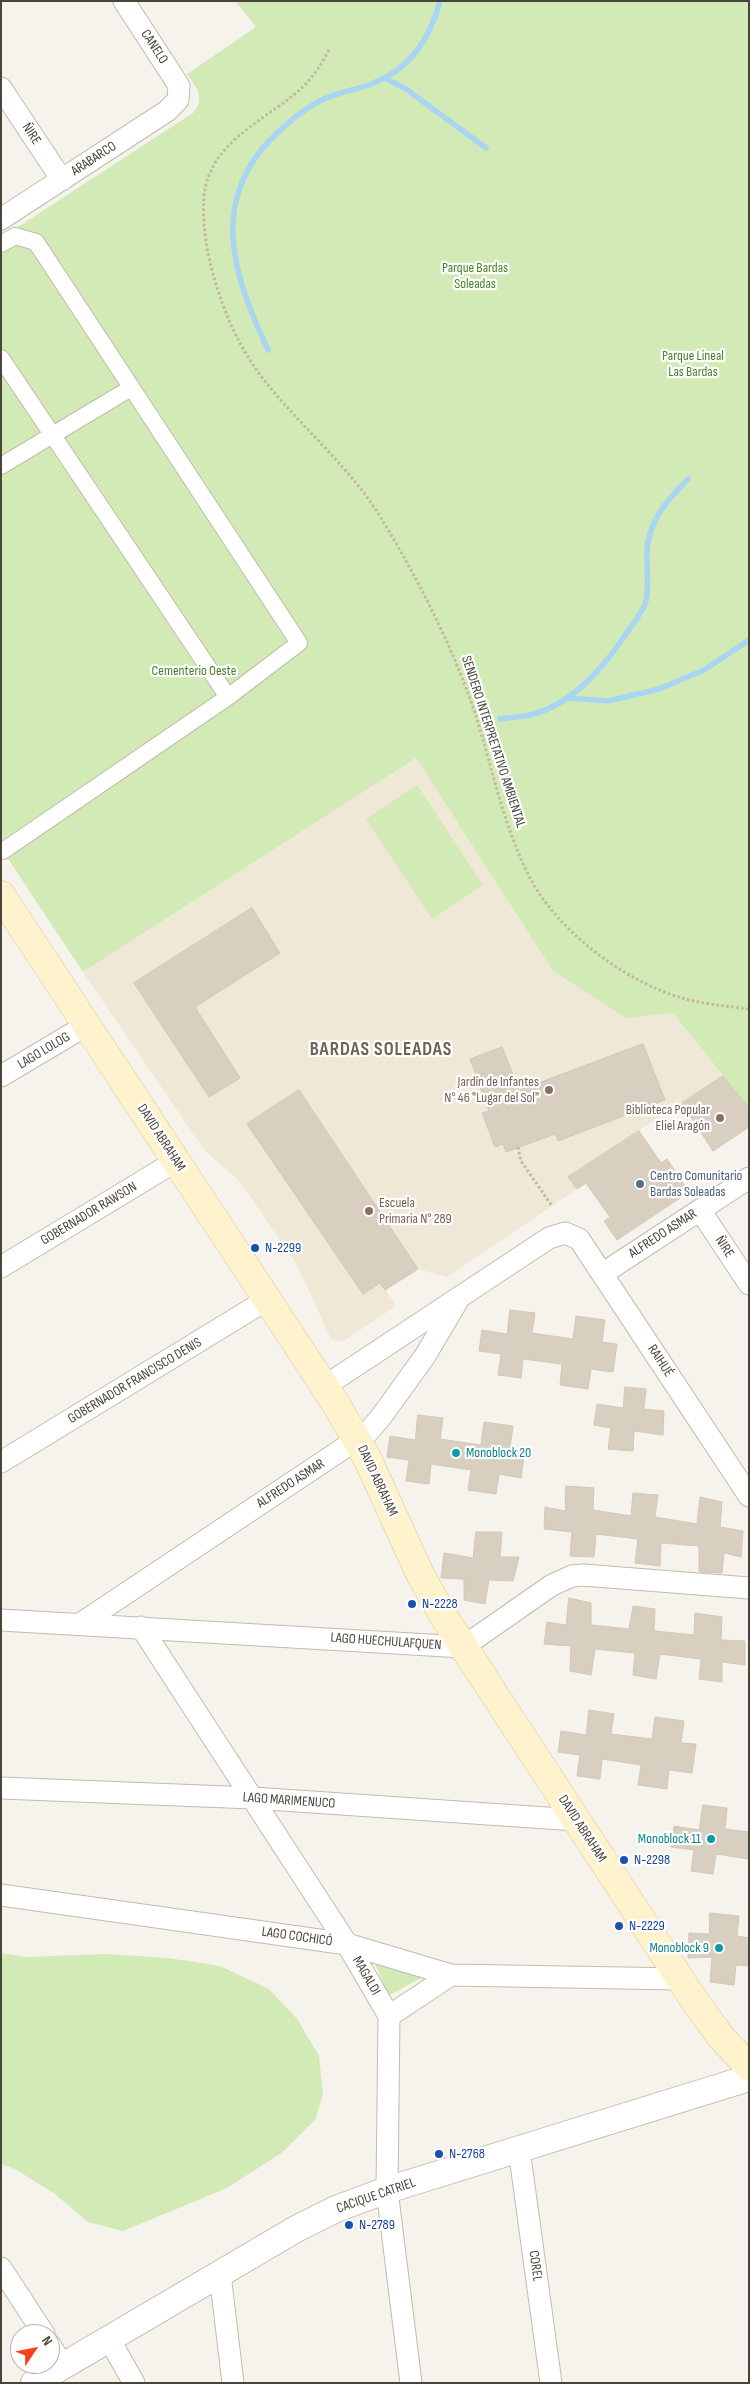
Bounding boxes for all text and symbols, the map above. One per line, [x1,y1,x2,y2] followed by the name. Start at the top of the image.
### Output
[137,27,171,67] street label: CANELO
[18,120,44,148] street label: ÑIRE
[68,138,120,180] street label: ARABARCO
[442,260,508,292] park label: Parque Bardas Soleadas
[662,348,724,381] park label: Parque Lineal Las Bardas
[457,654,529,830] street label: SENDERO INTERPRETATIVO AMBIENTAL
[152,663,236,679] park label: Cementerio Oeste
[15,1029,73,1073] street label: LAGO LOLOG
[308,1039,454,1061] district label: BARDAS SOLEADAS
[444,1074,539,1106] place label: Jardín de Infantes N° 46 "Lugar del Sol"
[543,1084,555,1096] marker: Jardín de Infantes N° 46 "Lugar del Sol"
[133,1101,189,1175] street label: DAVID ABRAHAM
[626,1102,710,1134] place label: Biblioteca Popular Eliel Aragón
[714,1112,726,1124] marker: Biblioteca Popular Eliel Aragón
[650,1168,742,1200] place label: Centro Comunitario Bardas Soleadas
[634,1178,646,1190] marker: Centro Comunitario Bardas Soleadas
[38,1179,140,1249] street label: GOBERNADOR RAWSON
[379,1195,452,1228] place label: Escuela Primaria N° 289
[363,1205,375,1217] marker: Escuela Primaria N° 289
[626,1206,700,1262] street label: ALFREDO ASMAR
[711,1233,737,1261] street label: ÑIRE
[265,1240,301,1256] place label: N-2299
[249,1242,261,1254] marker: N-2299
[65,1334,205,1428] street label: GOBERNADOR FRANCISCO DENIS
[643,1342,677,1380] street label: RAIHUÉ
[353,1443,401,1519] street label: DAVID ABRAHAM
[466,1445,531,1461] place label: Monoblock 20
[450,1447,462,1459] marker: Monoblock 20
[254,1456,328,1512] street label: ALFREDO ASMAR
[422,1596,458,1612] place label: N-2228
[406,1598,418,1610] marker: N-2228
[330,1630,442,1654] street label: LAGO HUECHULAFQUEN
[242,1789,336,1813] street label: LAGO MARIMENUCO
[554,1792,610,1866] street label: DAVID ABRAHAM
[638,1831,701,1847] place label: Monoblock 11
[705,1833,717,1845] marker: Monoblock 11
[634,1852,670,1868] place label: N-2298
[618,1854,630,1866] marker: N-2298
[629,1918,665,1934] place label: N-2229
[613,1920,625,1932] marker: N-2229
[261,1924,333,1950] street label: LAGO COCHICÓ
[649,1940,709,1956] place label: Monoblock 9
[713,1942,725,1954] marker: Monoblock 9
[348,1954,384,1998] street label: MAGALDI
[449,2146,485,2162] place label: N-2768
[433,2148,445,2160] marker: N-2768
[334,2175,418,2217] street label: CACIQUE CATRIEL
[359,2217,395,2233] place label: N-2789
[343,2219,355,2231] marker: N-2789
[525,2249,545,2283] street label: COREL
[10,2324,60,2374] north arrow
[38,2333,56,2349] text: N

